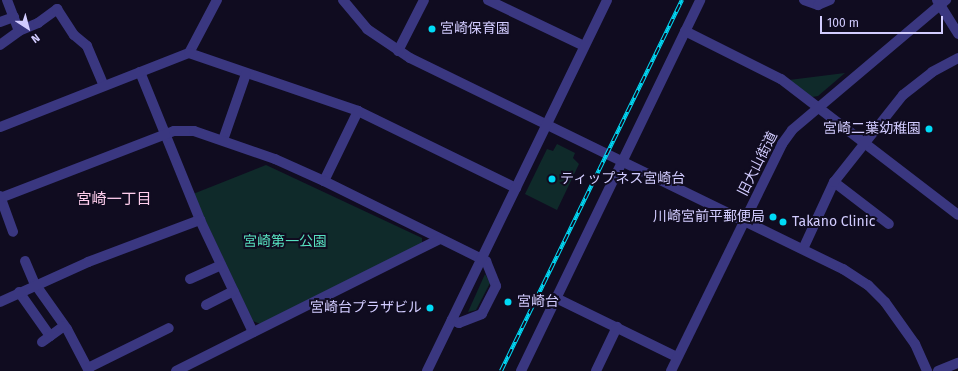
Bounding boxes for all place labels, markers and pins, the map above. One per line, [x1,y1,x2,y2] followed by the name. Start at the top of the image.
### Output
[440,21,510,37] place label: 宮崎保育園
[427,24,437,34] marker: 宮崎保育園
[823,121,921,137] place label: 宮崎二葉幼稚園
[924,124,934,134] marker: 宮崎二葉幼稚園
[560,171,686,187] place label: ティップネス宮崎台
[547,174,557,184] marker: ティップネス宮崎台
[653,209,765,225] place label: 川崎宮前平郵便局
[768,212,778,222] marker: 川崎宮前平郵便局
[792,214,875,230] place label: Takano Clinic
[777,216,789,228] marker: Takano Clinic
[517,294,559,310] place label: 宮崎台
[502,296,514,308] marker: 宮崎台
[310,300,422,316] place label: 宮崎台プラザビル
[425,303,435,313] marker: 宮崎台プラザビル

